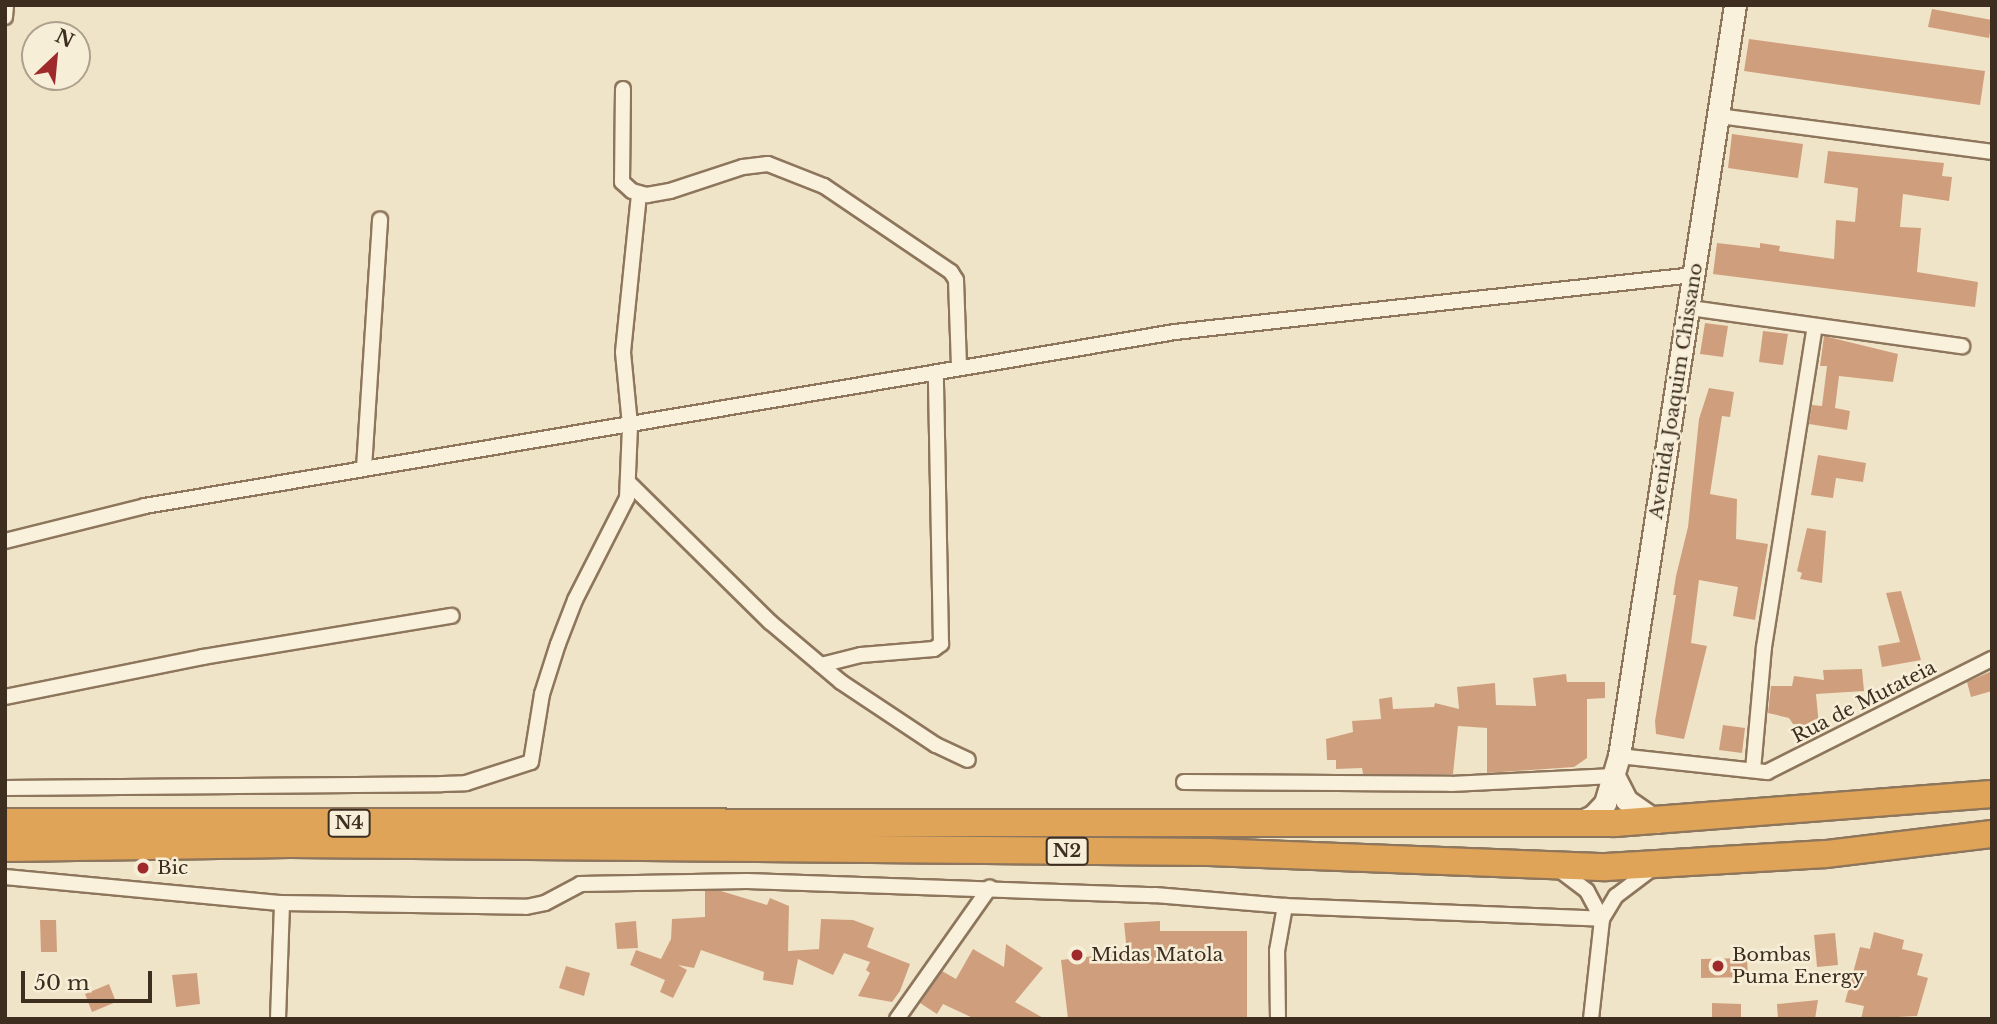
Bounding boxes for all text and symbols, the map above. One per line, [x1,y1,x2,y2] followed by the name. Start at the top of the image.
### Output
[21,21,91,91] north arrow
[51,24,78,53] text: N
[1644,261,1708,521] street label: Avenida Joaquim Chissano
[1788,656,1940,748] street label: Rua de Mutateia
[326,808,372,838] road number: N4
[1044,836,1090,866] road number: N2
[157,857,188,879] place label: Bic
[135,860,151,876] marker: Bic
[1091,944,1223,966] place label: Midas Matola
[1732,944,1865,988] place label: Bombas Puma Energy
[1069,947,1085,963] marker: Midas Matola
[24,958,156,1002] scale bar
[1710,958,1726,974] marker: Bombas Puma Energy
[34,970,89,996] text: 50 m

